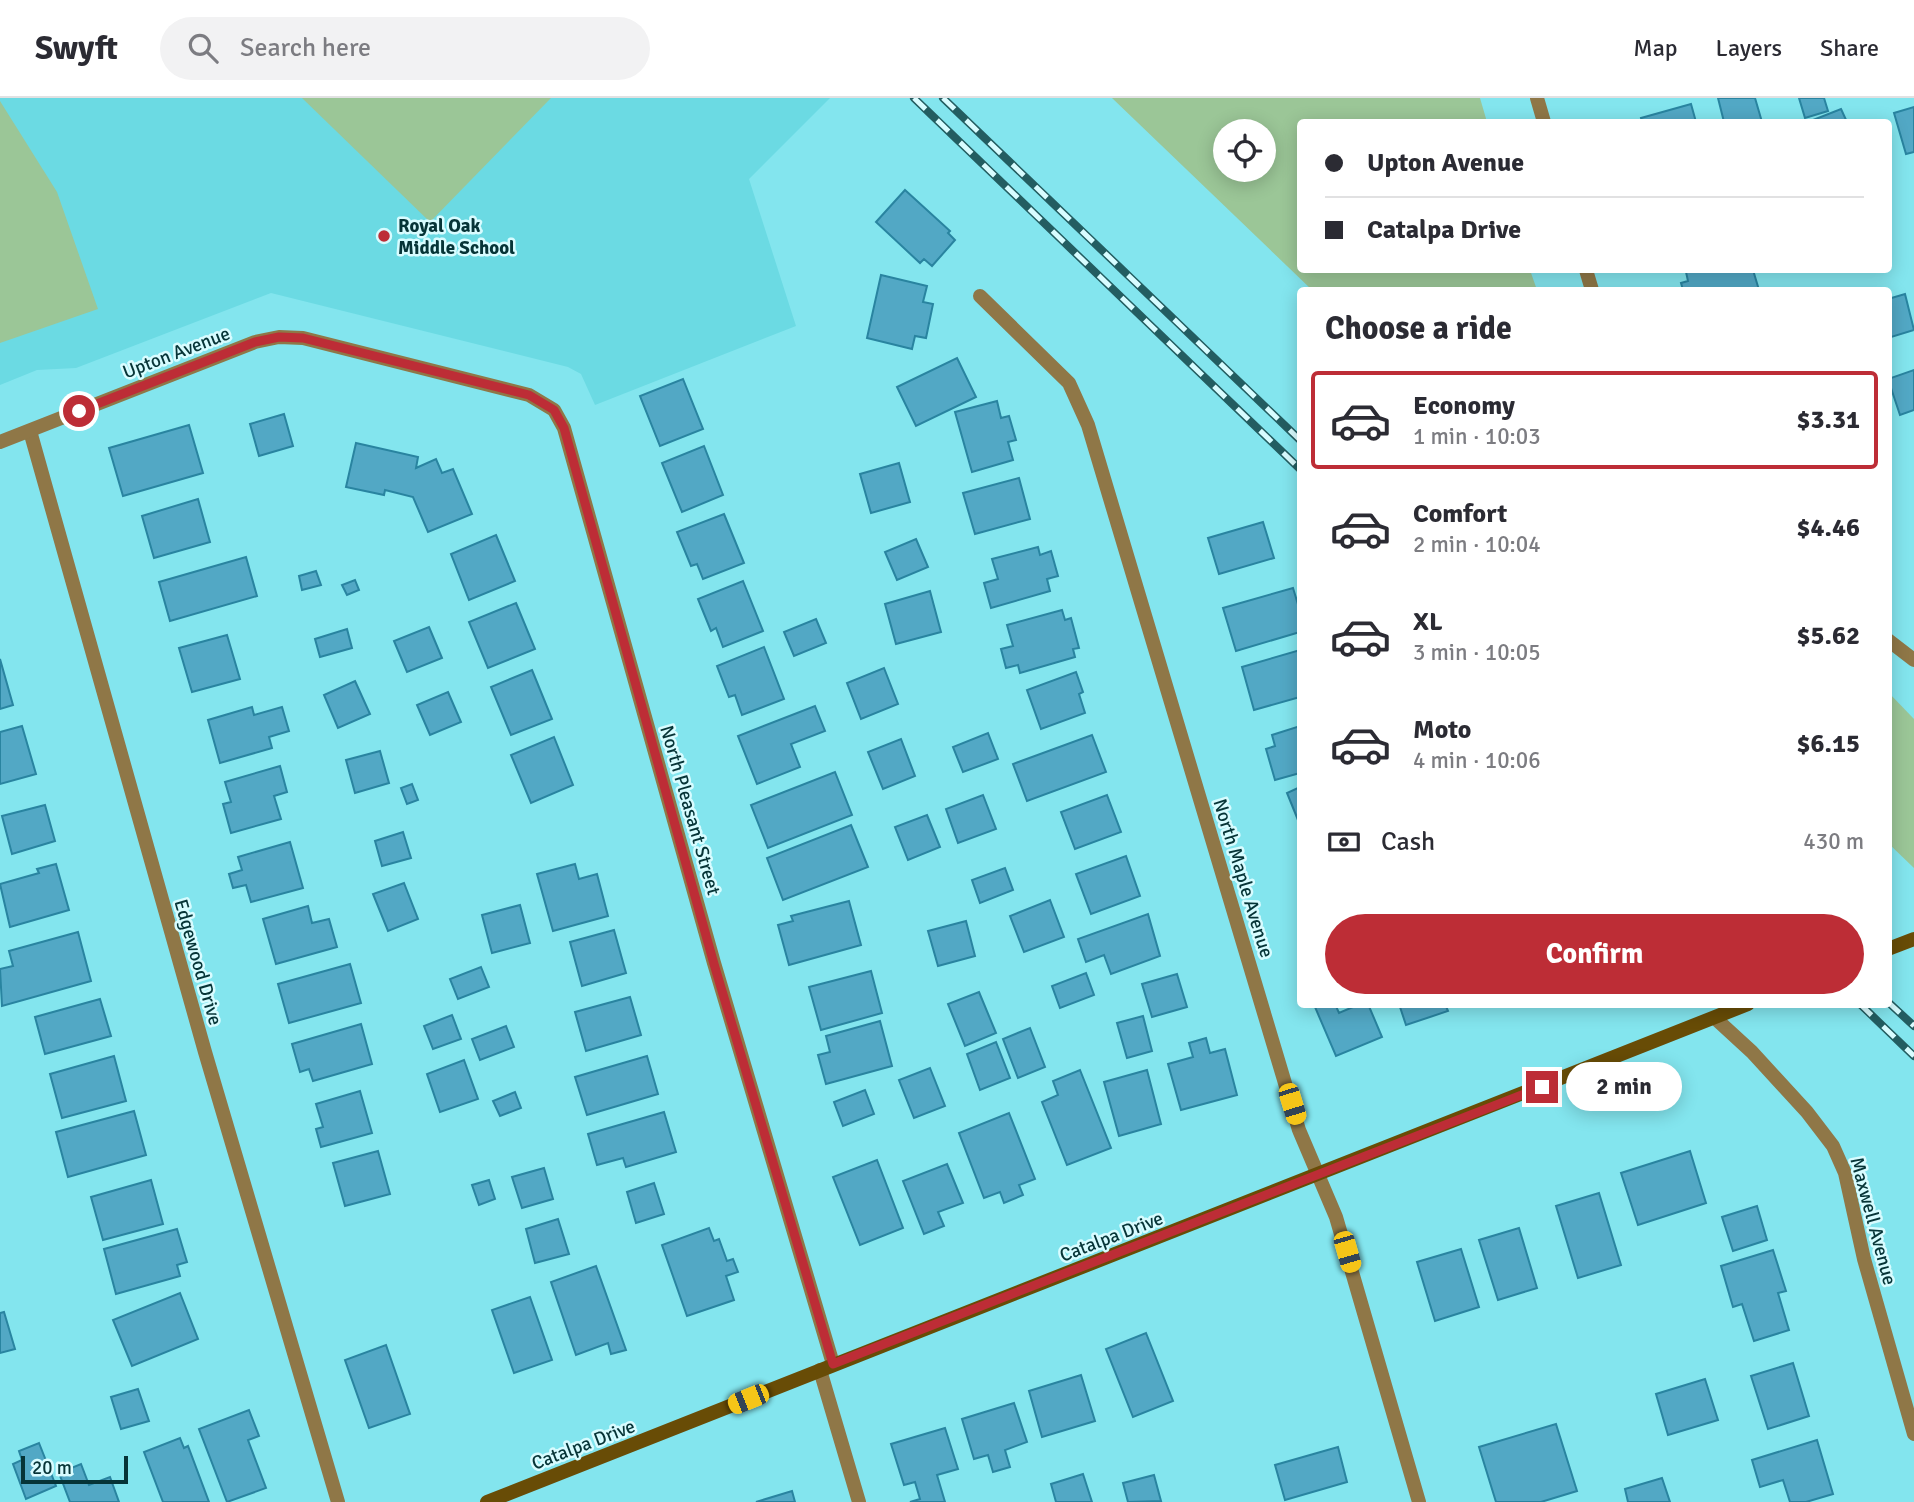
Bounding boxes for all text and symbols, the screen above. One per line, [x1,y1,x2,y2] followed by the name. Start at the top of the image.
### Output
[160,17,650,80] search box
[35,28,118,69] text: Swyft
[184,29,222,67] icon: search
[240,32,371,64] text: Search here
[1633,33,1678,63] text: Map
[1716,33,1782,63] text: Layers
[1820,33,1879,63] text: Share
[1213,119,1276,182] map controls
[1213,119,1276,182] button: locate
[1367,147,1524,179] text: Upton Avenue
[398,214,515,260] place label: Royal Oak Middle School
[1367,214,1521,246] text: Catalpa Drive
[376,228,392,244] marker: Royal Oak Middle School
[1325,309,1512,348] text: Choose a ride
[119,321,233,384] street label: Upton Avenue
[1329,389,1392,452] icon: car
[1413,390,1515,422] text: Economy
[63,395,95,427] route start
[1796,404,1860,436] text: $3.31
[1413,422,1541,451] text: 1 min · 10:03
[1329,497,1392,560] icon: car
[1413,498,1507,530] text: Comfort
[1796,512,1860,544] text: $4.46
[1413,530,1541,559] text: 2 min · 10:04
[1329,605,1392,668] icon: car
[1413,606,1443,638] text: XL
[1796,620,1860,652] text: $5.62
[1413,638,1541,667] text: 3 min · 10:05
[1329,713,1392,776] icon: car
[1413,714,1471,746] text: Moto
[654,723,726,898] street label: North Pleasant Street
[1796,728,1860,760] text: $6.15
[1413,746,1541,775] text: 4 min · 10:06
[1207,796,1279,961] street label: North Maple Avenue
[1325,823,1363,861] icon: cash
[1381,826,1435,858] text: Cash
[1803,827,1864,856] text: 430 m
[169,897,227,1028] street label: Edgewood Drive
[1325,914,1864,994] button: Confirm
[1566,1062,1682,1112] callout: 2 min
[1526,1071,1558,1103] route end
[1596,1072,1652,1101] text: 2 min
[1276,1081,1309,1127] car
[1844,1155,1902,1288] street label: Maxwell Avenue
[1056,1206,1167,1268] street label: Catalpa Drive
[1332,1229,1363,1275] car
[725,1381,772,1417] car
[528,1414,639,1476] street label: Catalpa Drive
[21,1453,128,1485] scale bar
[32,1456,72,1480] text: 20 m

